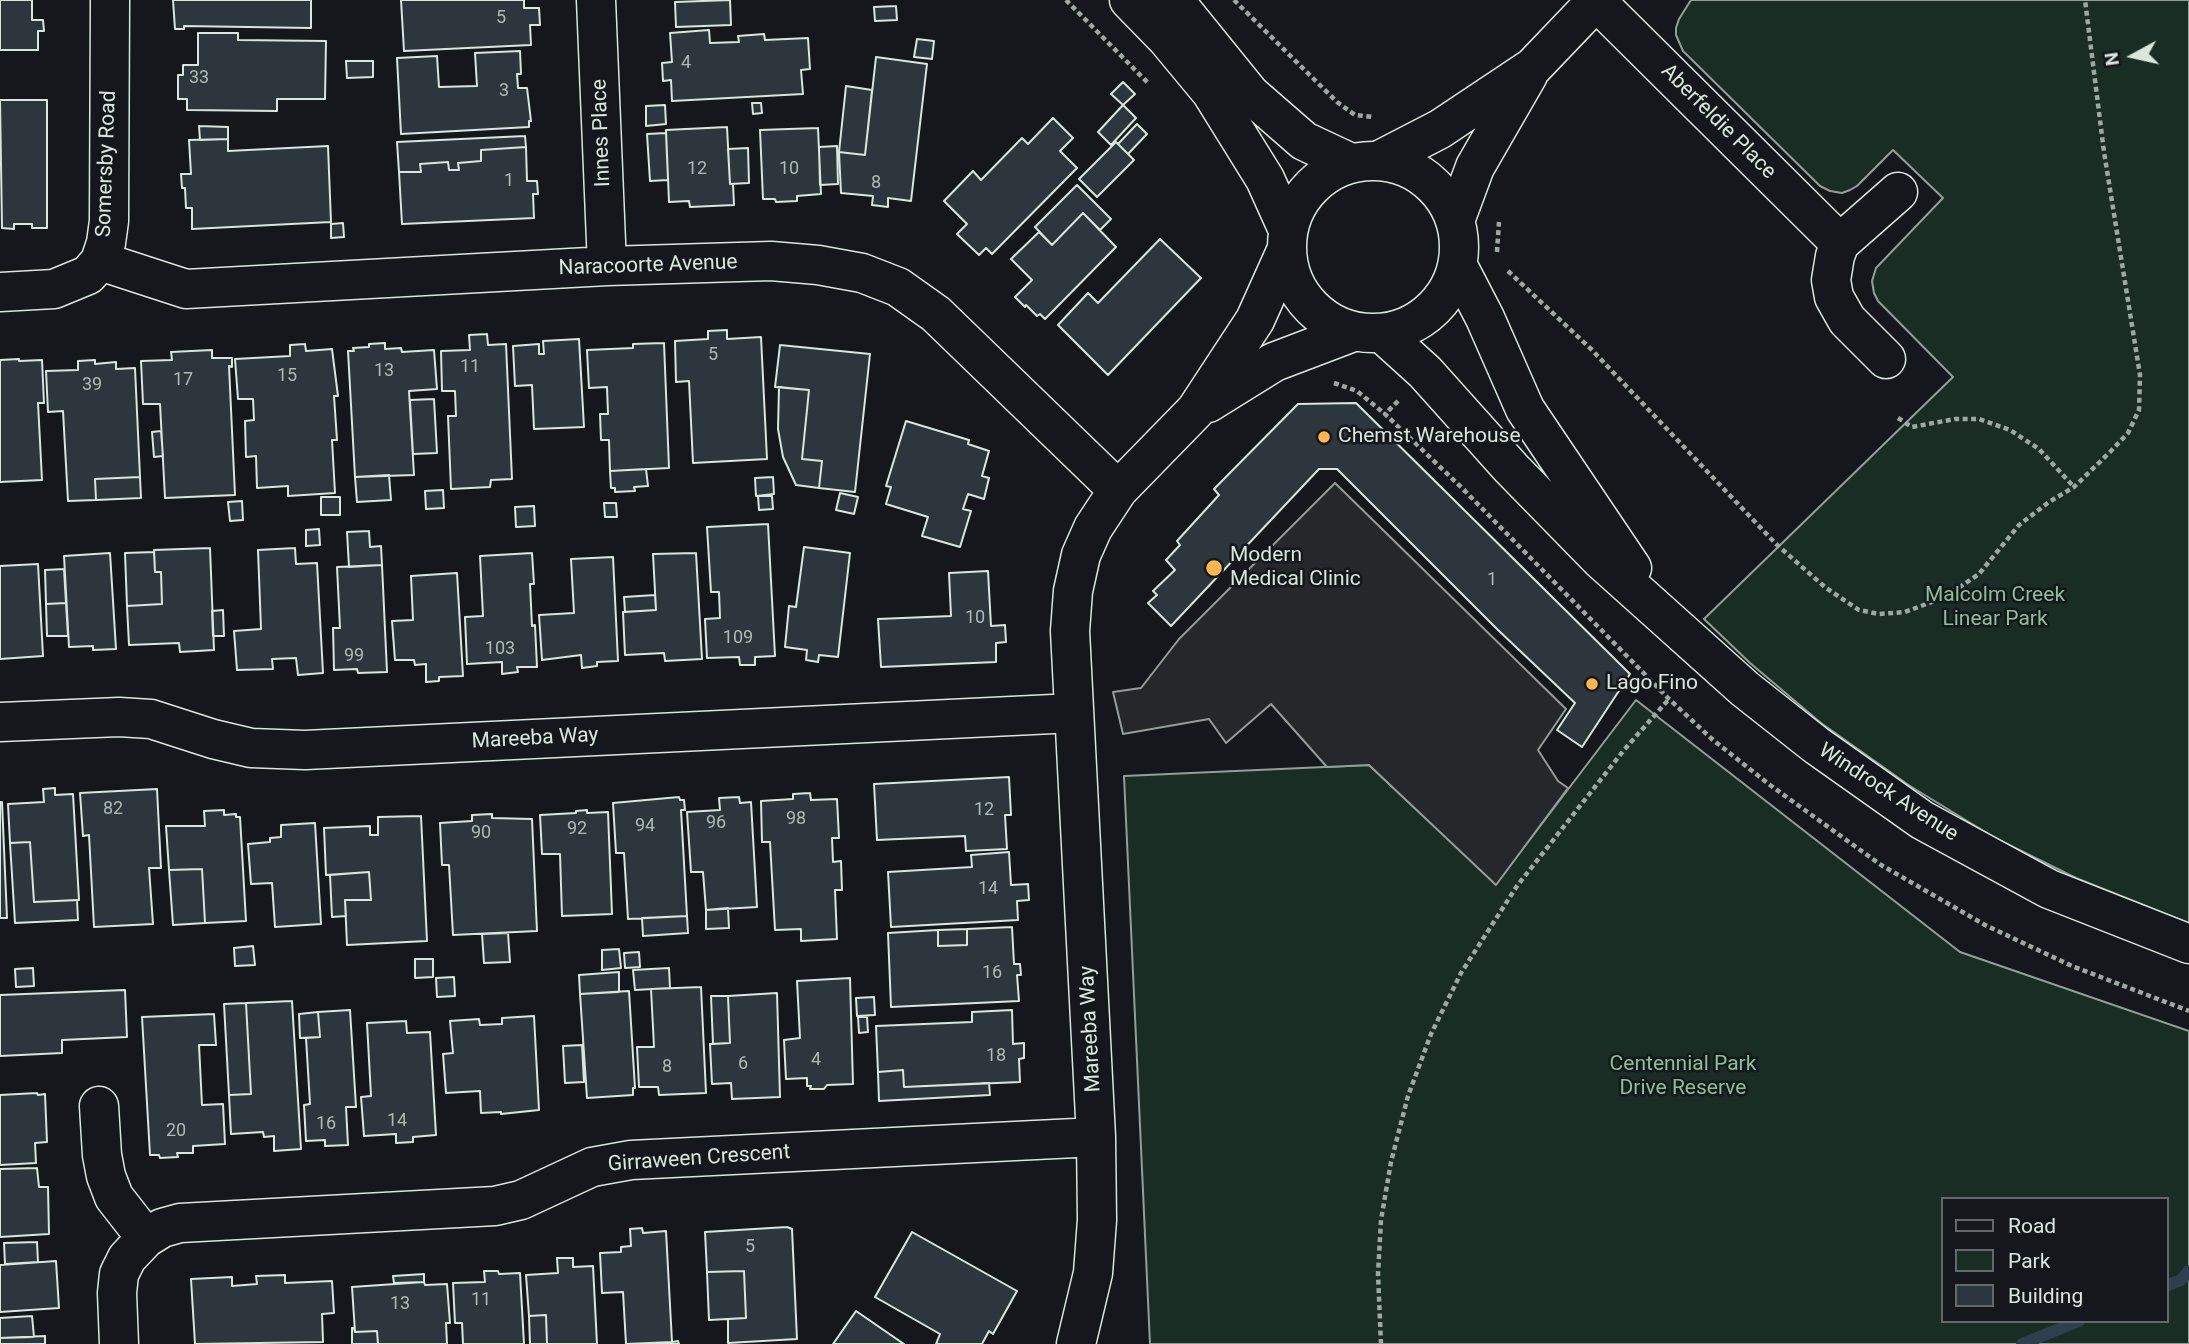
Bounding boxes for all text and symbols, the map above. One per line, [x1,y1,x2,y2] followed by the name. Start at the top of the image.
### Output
[496,7,506,29] house number: 5
[2098,21,2168,91] north arrow
[2099,51,2124,67] text: N
[681,52,691,74] house number: 4
[1655,59,1781,185] street label: Aberfeldie Place
[189,67,209,89] house number: 33
[588,79,616,187] street label: Innes Place
[499,80,509,102] house number: 3
[92,90,122,238] street label: Somersby Road
[687,158,707,180] house number: 12
[779,158,799,180] house number: 10
[504,170,514,192] house number: 1
[871,172,881,194] house number: 8
[558,250,738,282] street label: Naracoorte Avenue
[708,344,718,366] house number: 5
[460,356,480,378] house number: 11
[374,360,394,382] house number: 13
[277,365,297,387] house number: 15
[173,369,193,391] house number: 17
[82,374,102,396] house number: 39
[1338,424,1521,450] place label: Chemst Warehouse
[1316,429,1332,445] marker: Chemst Warehouse
[1230,543,1361,593] place label: Modern Medical Clinic
[1204,558,1224,578] marker: Modern Medical Clinic
[1487,569,1497,591] house number: 1
[1925,583,2065,633] park label: Malcolm Creek Linear Park
[965,607,985,629] house number: 10
[723,627,753,649] house number: 109
[485,638,515,660] house number: 103
[344,645,364,667] house number: 99
[1606,671,1698,697] place label: Lago Fino
[1584,676,1600,692] marker: Lago Fino
[471,723,599,755] street label: Mareeba Way
[1813,738,1963,848] street label: Windrock Avenue
[103,798,123,820] house number: 82
[974,799,994,821] house number: 12
[786,808,806,830] house number: 98
[706,812,726,834] house number: 96
[635,815,655,837] house number: 94
[567,818,587,840] house number: 92
[471,822,491,844] house number: 90
[978,878,998,900] house number: 14
[982,962,1002,984] house number: 16
[1075,965,1107,1093] street label: Mareeba Way
[986,1045,1006,1067] house number: 18
[811,1049,821,1071] house number: 4
[1610,1052,1756,1102] park label: Centennial Park Drive Reserve
[738,1053,748,1075] house number: 6
[662,1056,672,1078] house number: 8
[387,1110,407,1132] house number: 14
[316,1113,336,1135] house number: 16
[166,1120,186,1142] house number: 20
[607,1140,791,1178] street label: Girraween Crescent
[1940,1197,2168,1323] legend
[2008,1214,2056,1238] text: Road
[745,1236,755,1258] house number: 5
[2008,1249,2050,1273] text: Park
[2008,1284,2083,1308] text: Building
[471,1289,491,1311] house number: 11
[390,1293,410,1315] house number: 13

